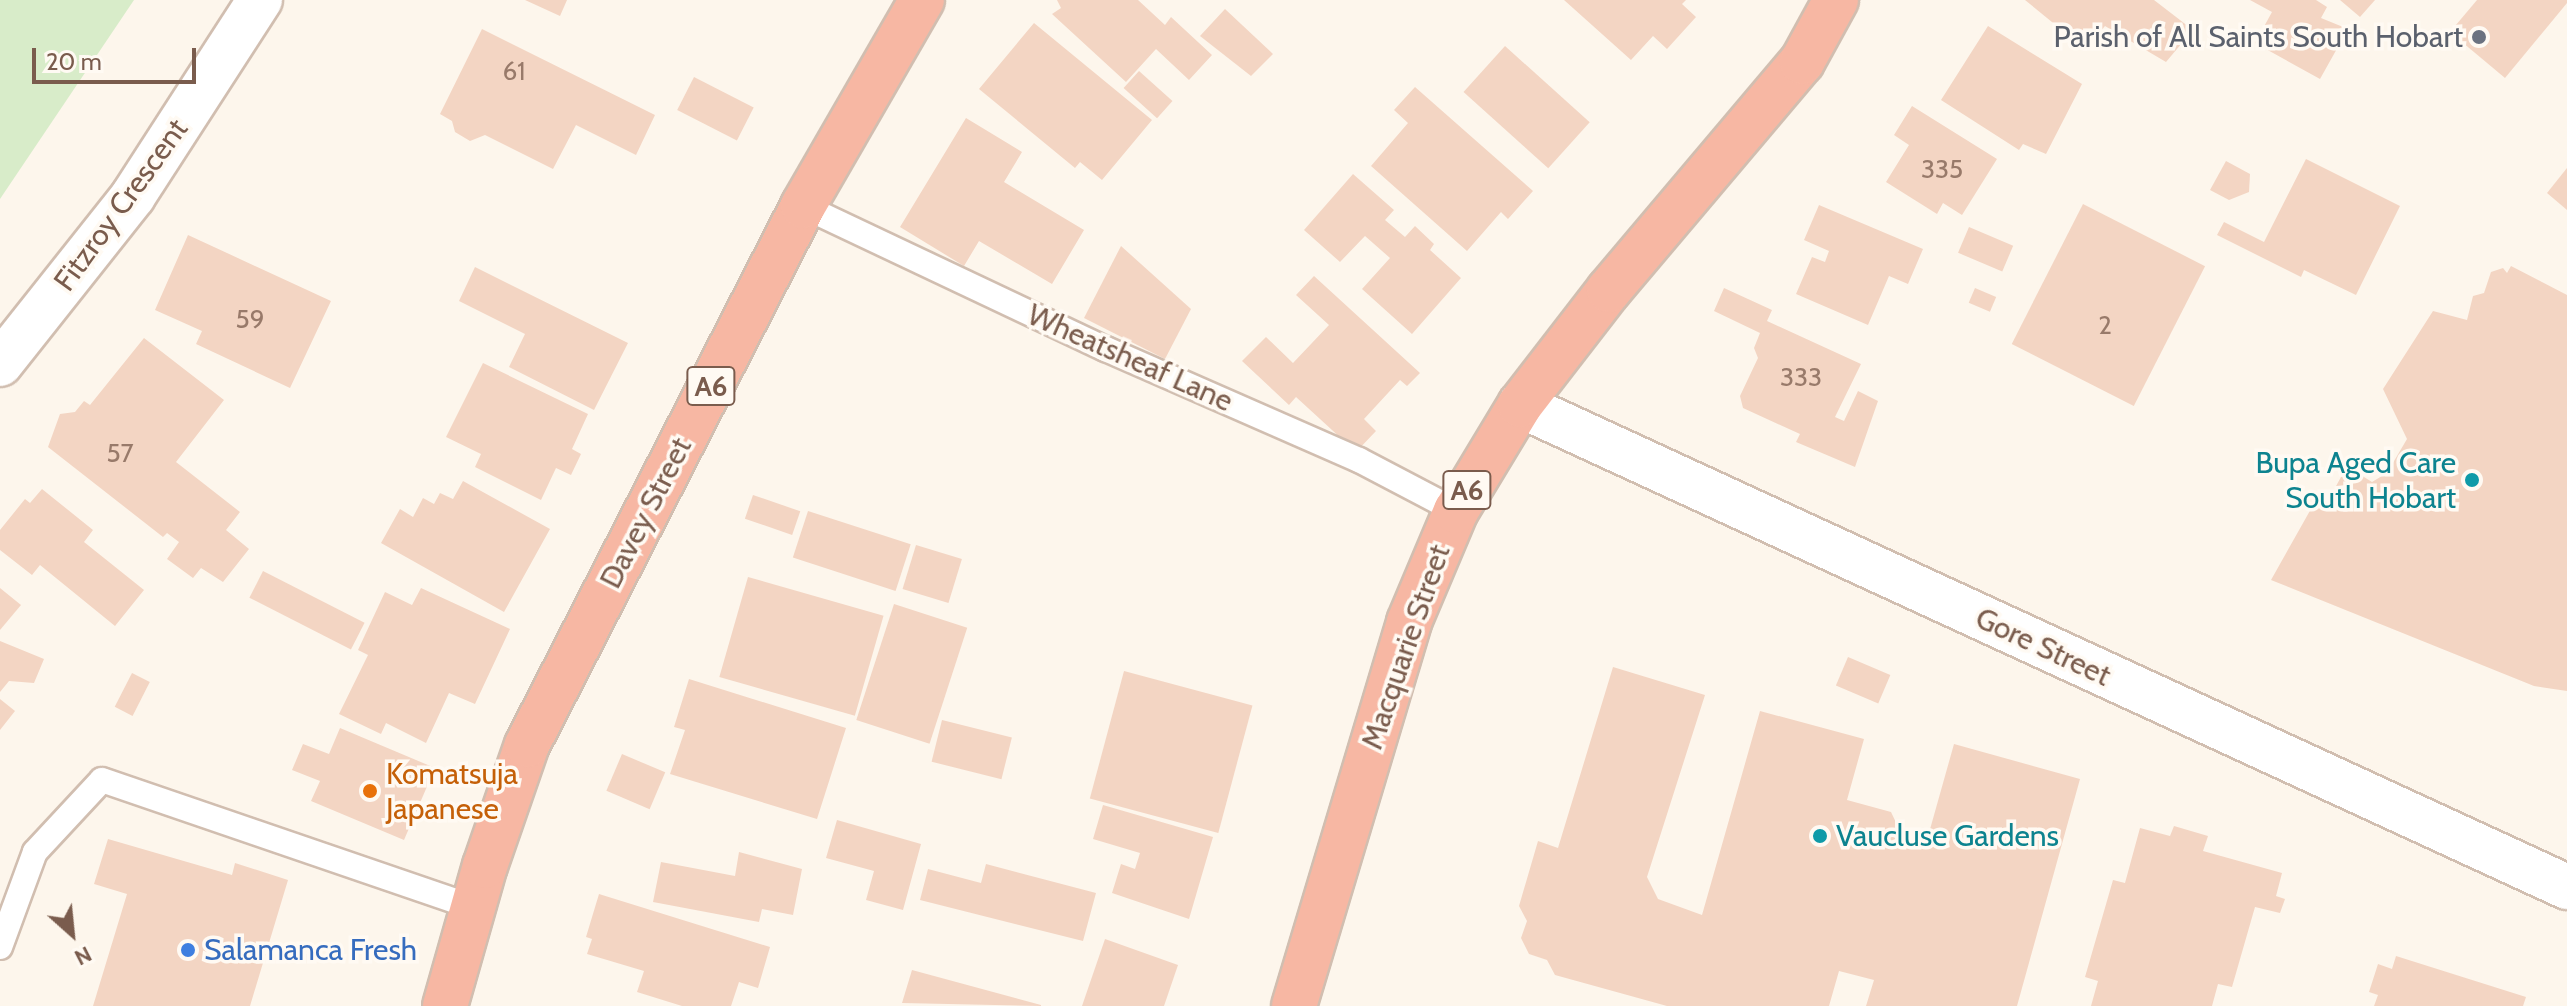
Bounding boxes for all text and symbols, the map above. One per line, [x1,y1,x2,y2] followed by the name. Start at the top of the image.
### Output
[2054,19,2463,55] place label: Parish of All Saints South Hobart
[2470,28,2488,46] marker: Parish of All Saints South Hobart
[36,32,200,82] scale bar
[46,47,102,76] text: 20 m
[502,56,526,88] house number: 61
[47,112,195,298] street label: Fitzroy Crescent
[1921,154,1963,186] house number: 335
[1022,297,1238,419] street label: Wheatsheaf Lane
[236,304,264,336] house number: 59
[2098,310,2112,342] house number: 2
[685,362,737,410] road number: A6
[1780,362,1822,394] house number: 333
[593,432,699,594] street label: Davey Street
[106,438,134,470] house number: 57
[2255,445,2456,516] place label: Bupa Aged Care South Hobart
[1441,466,1493,514] road number: A6
[2463,471,2481,489] marker: Bupa Aged Care South Hobart
[1354,540,1458,754] street label: Macquarie Street
[1970,600,2116,694] street label: Gore Street
[386,756,518,826] place label: Komatsuja Japanese
[361,782,379,800] marker: Komatsuja Japanese
[1836,818,2059,854] place label: Vaucluse Gardens
[1811,827,1829,845] marker: Vaucluse Gardens
[32,894,112,974] north arrow
[204,932,417,968] place label: Salamanca Fresh
[70,940,96,971] text: N
[179,941,197,959] marker: Salamanca Fresh

